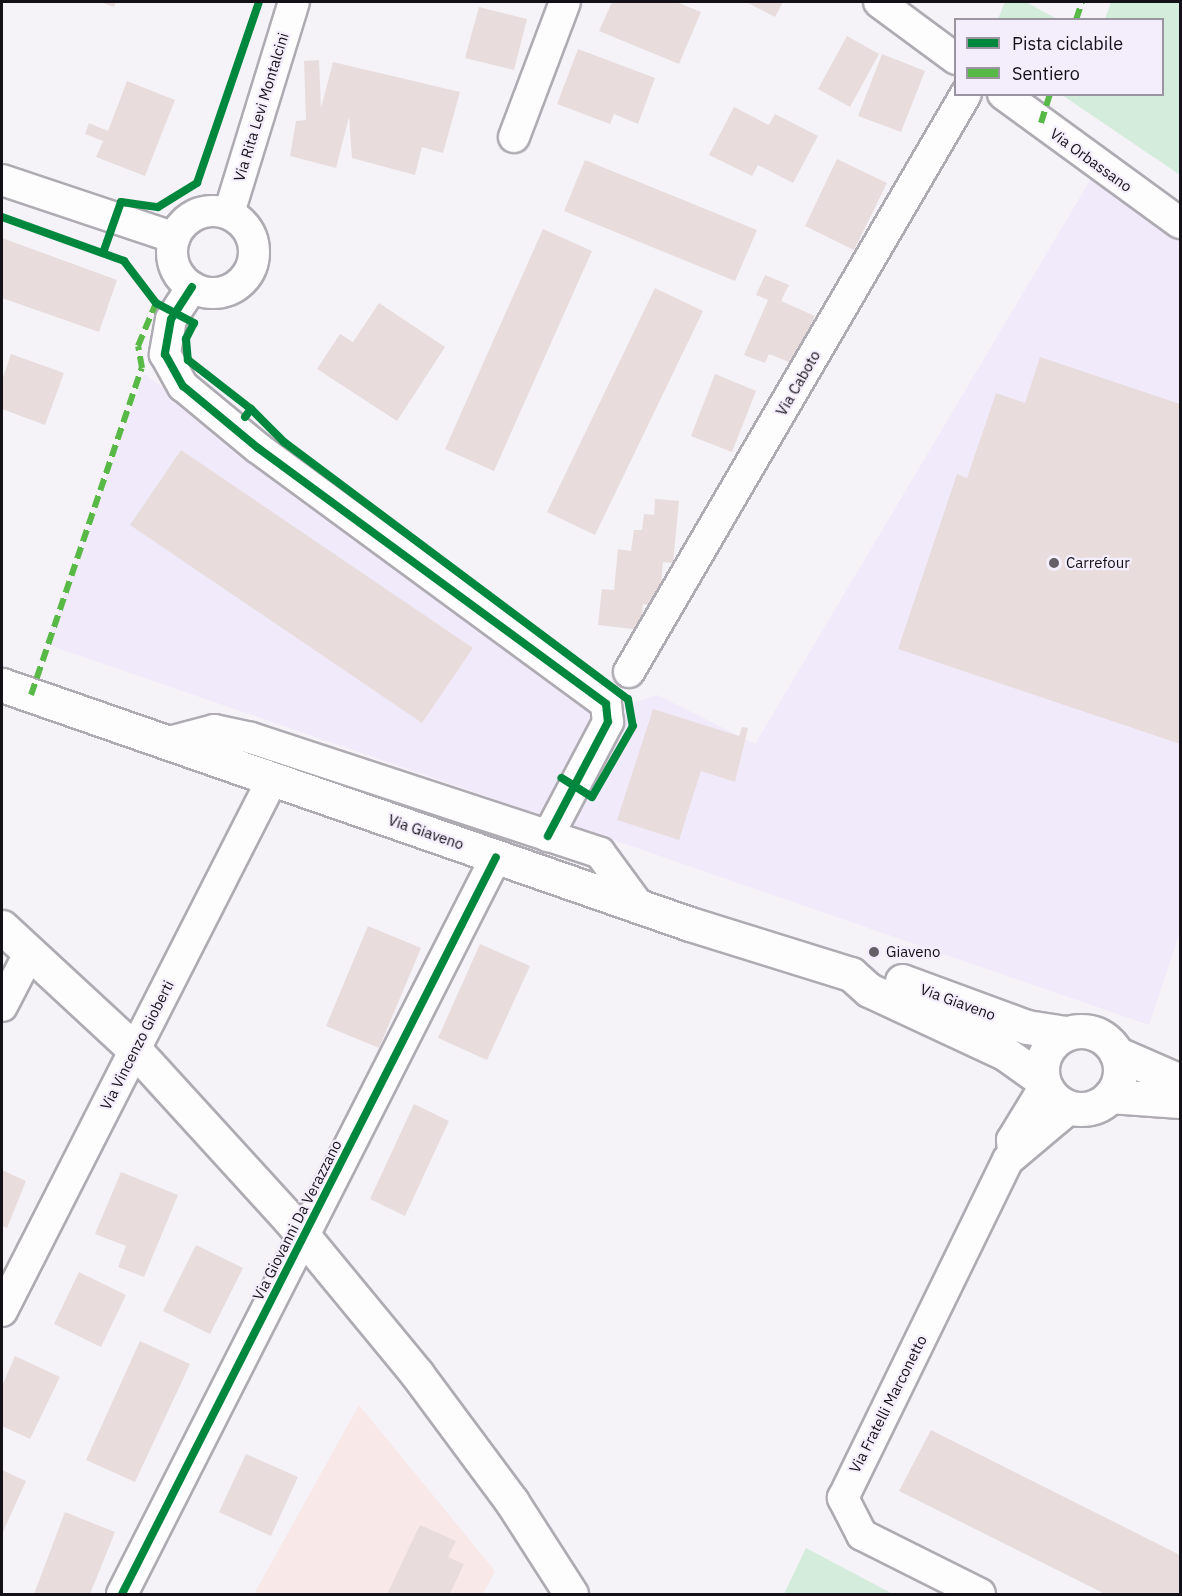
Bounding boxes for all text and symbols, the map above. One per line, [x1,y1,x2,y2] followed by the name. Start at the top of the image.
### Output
[954,18,1164,96] legend
[230,30,292,184] street label: Via Rita Levi Montalcini
[1012,32,1123,55] text: Pista ciclabile
[1012,62,1080,85] text: Sentiero
[1047,124,1135,196] street label: Via Orbassano
[772,347,824,419] street label: Via Caboto
[1066,554,1130,572] place label: Carrefour
[1047,556,1061,570] marker: Carrefour
[386,811,466,853] street label: Via Giaveno
[886,943,940,961] place label: Giaveno
[867,945,881,959] marker: Giaveno
[97,977,177,1113] street label: Via Vincenzo Gioberti
[918,980,998,1024] street label: Via Giaveno
[249,1137,345,1303] street label: Via Giovanni Da Verazzano
[846,1332,930,1476] street label: Via Fratelli Marconetto

